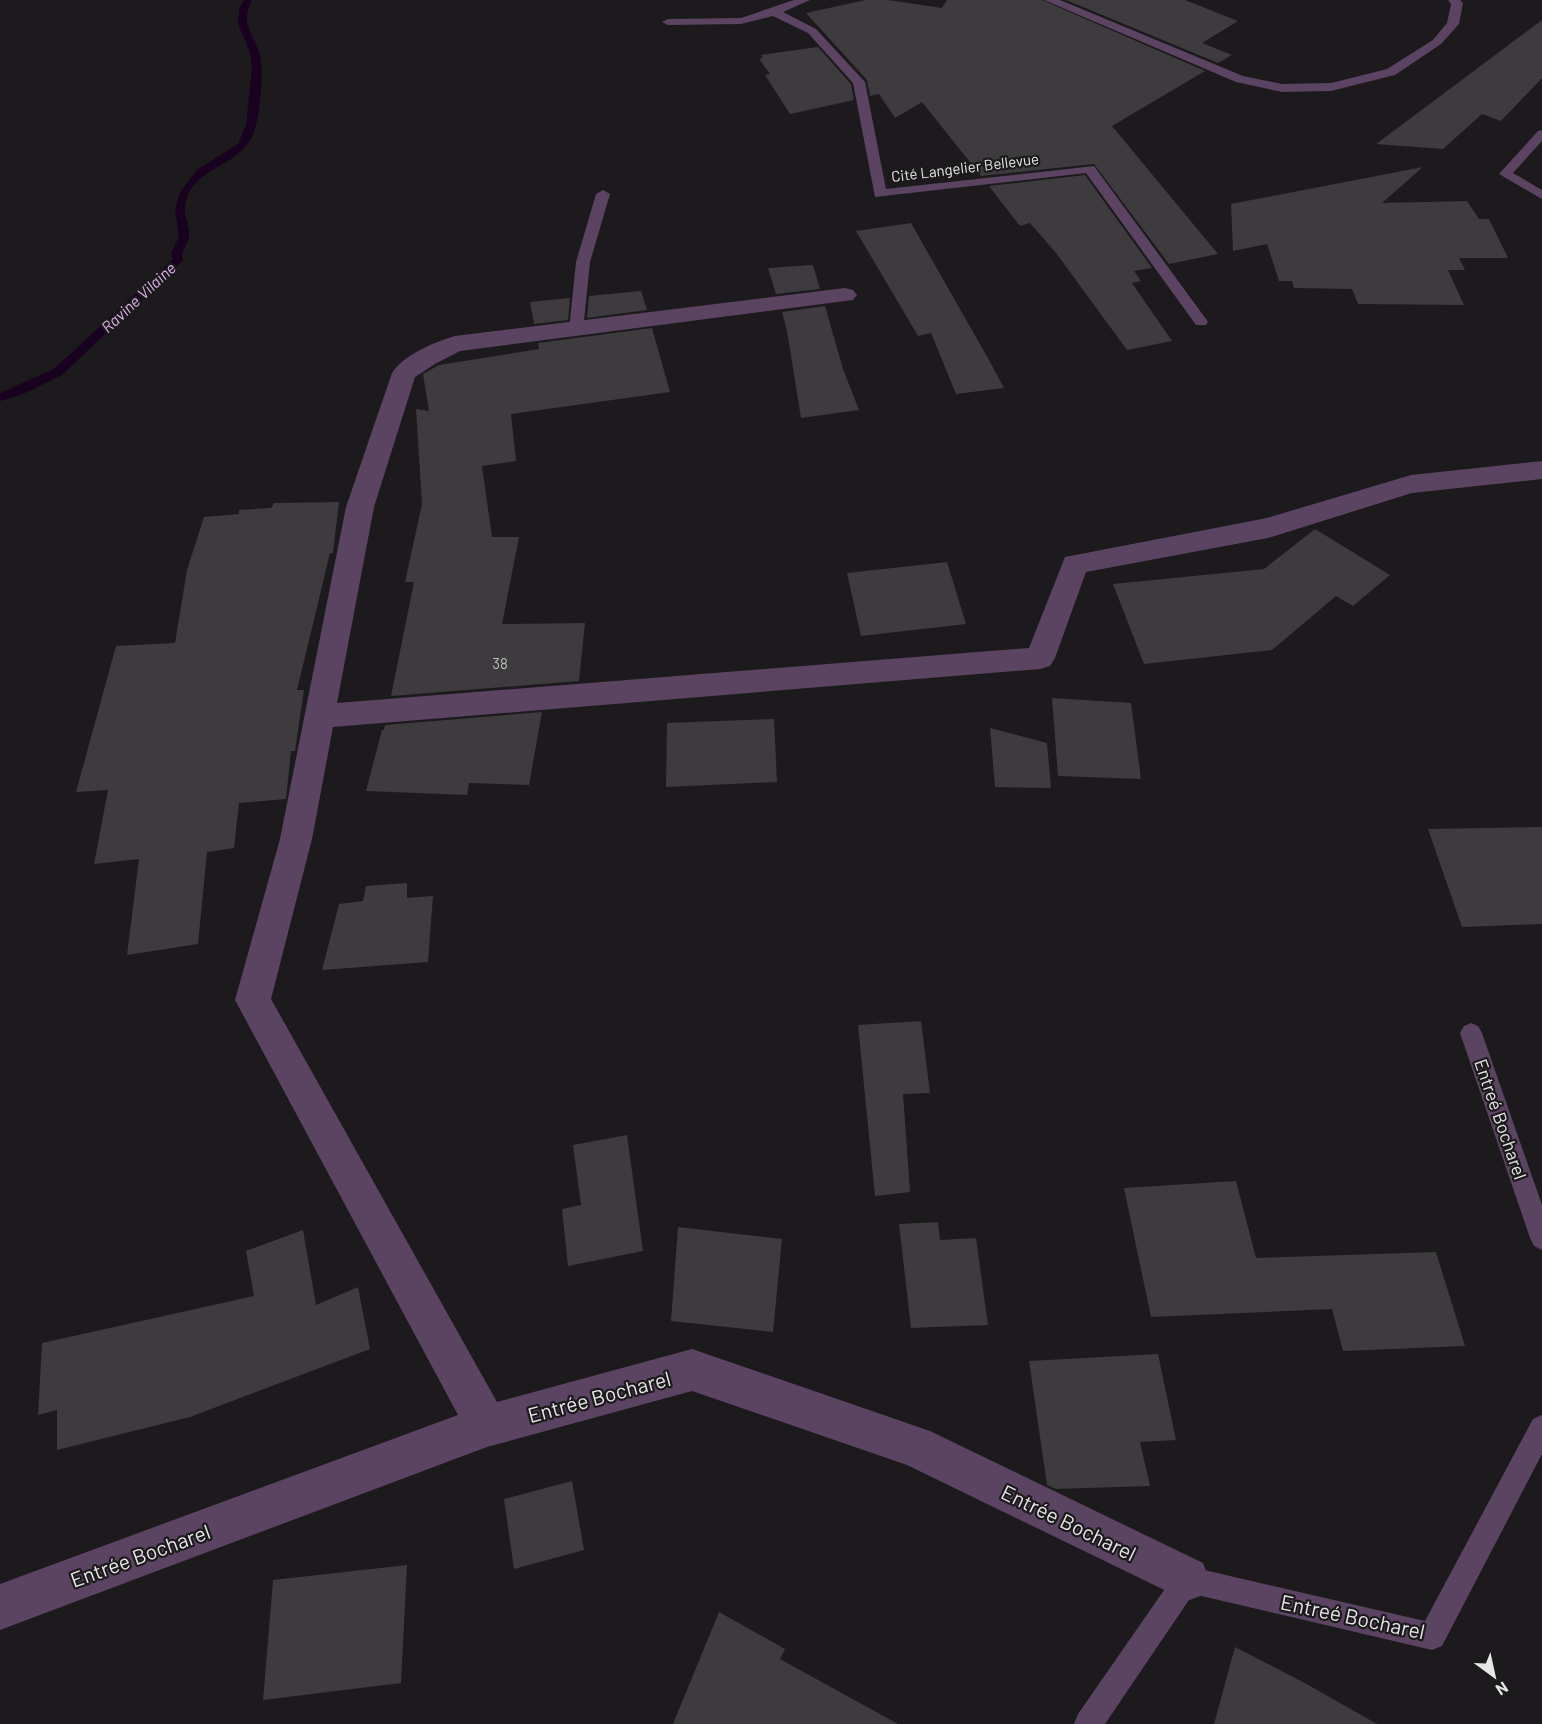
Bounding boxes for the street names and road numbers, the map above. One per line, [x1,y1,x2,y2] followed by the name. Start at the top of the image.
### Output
[890,149,1040,185] street label: Cité Langelier Bellevue
[1470,1056,1532,1182] street label: Entreé Bocharel
[525,1365,673,1427] street label: Entrée Bocharel
[997,1479,1141,1565] street label: Entrée Bocharel
[67,1518,213,1592] street label: Entrée Bocharel
[1279,1588,1427,1644] street label: Entreé Bocharel

